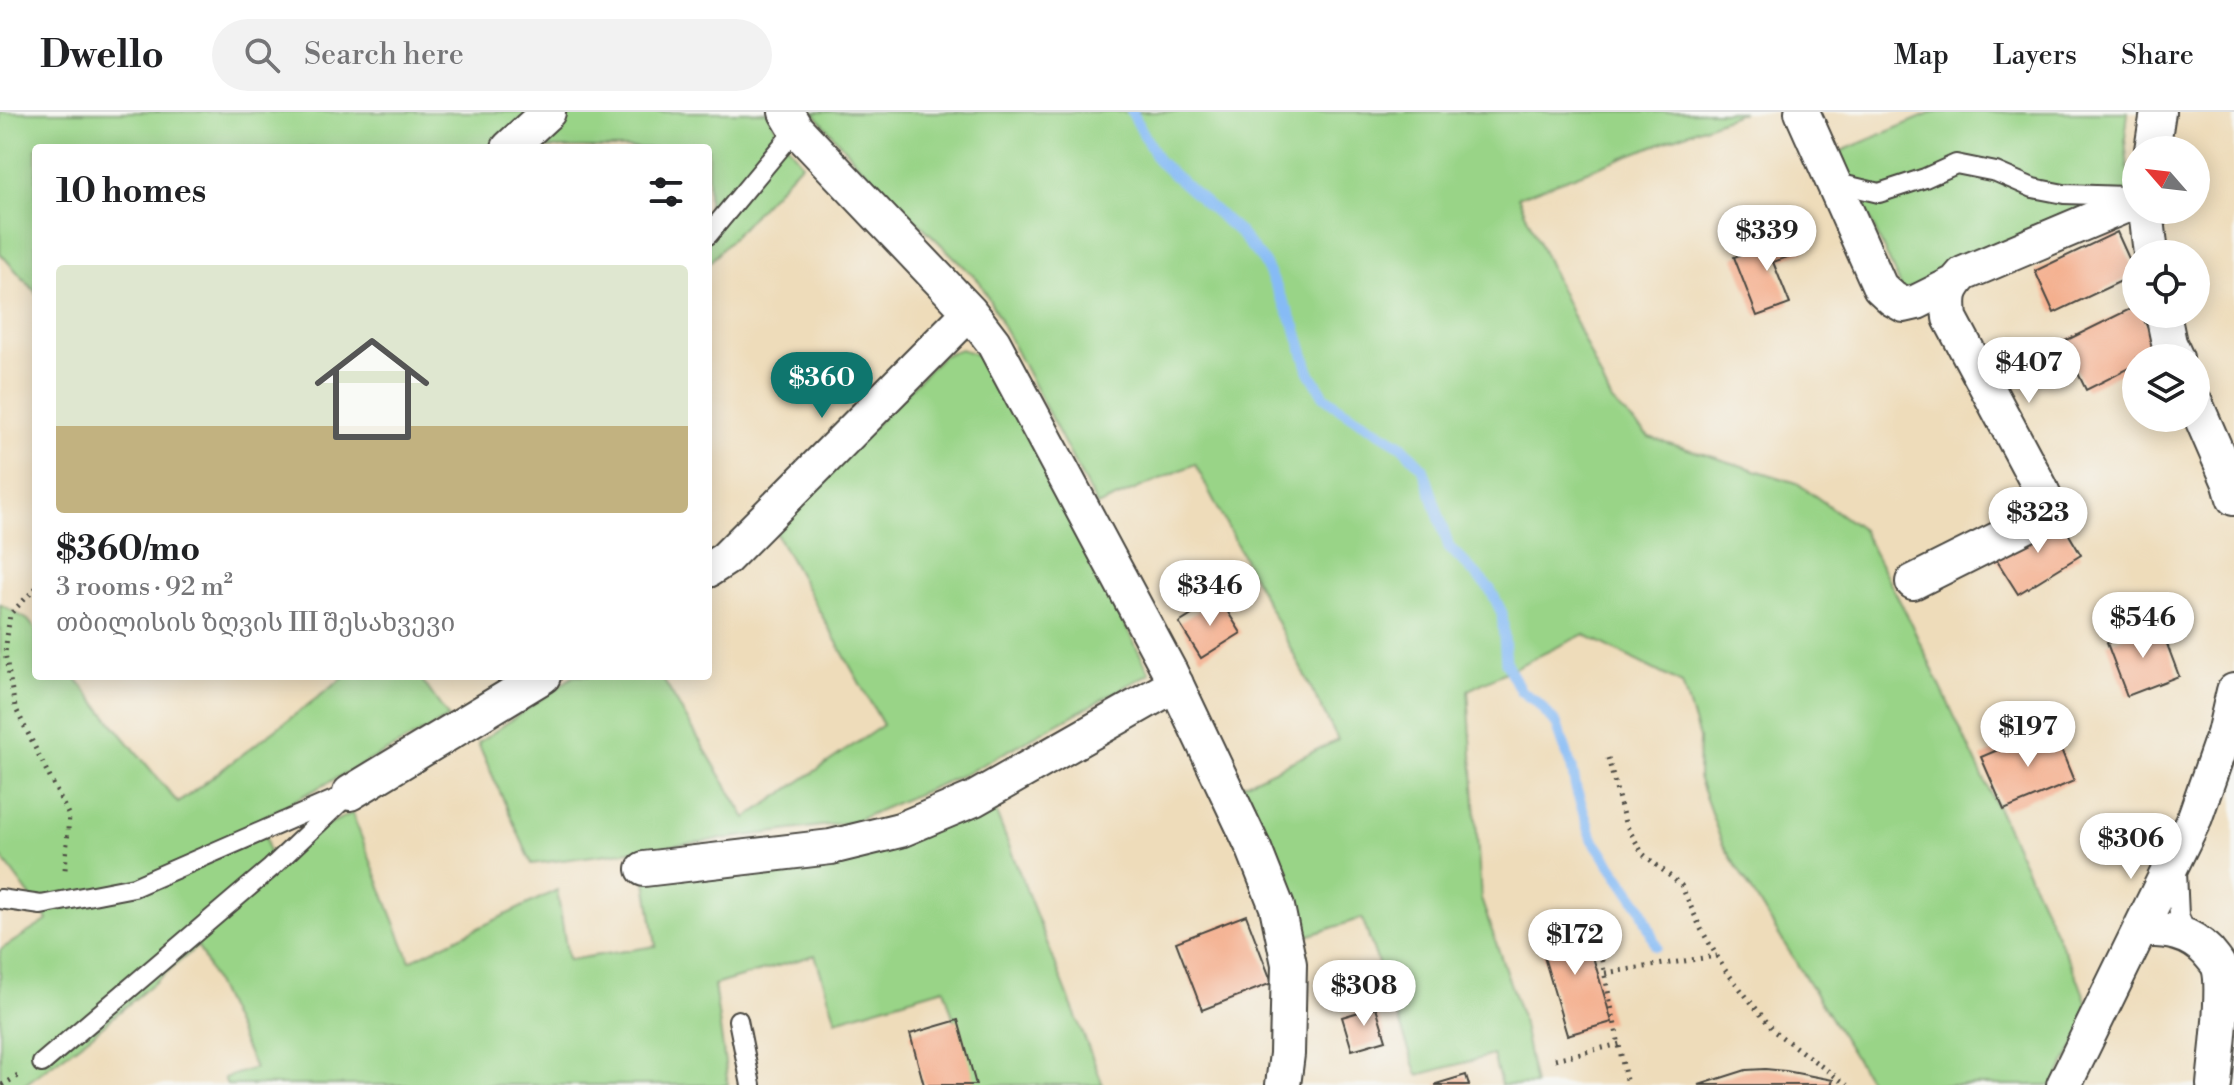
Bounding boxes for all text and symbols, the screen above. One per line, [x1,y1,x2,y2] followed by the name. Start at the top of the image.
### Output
[212,19,772,91] search box
[40,32,164,79] text: Dwello
[240,33,284,77] icon: search
[304,36,464,74] text: Search here
[1894,38,1949,73] text: Map
[1993,38,2077,73] text: Layers
[2121,38,2194,73] text: Share
[2122,136,2210,224] north arrow
[2122,136,2210,432] map controls
[644,170,688,214] icon: filters
[56,171,206,213] text: 10 homes
[1720,205,1814,273] pin: $339
[1735,215,1799,247] text: $339
[2122,240,2210,328] button: locate
[300,317,444,461] icon: home
[1982,337,2076,405] pin: $407
[2122,344,2210,432] button: layers
[1996,347,2062,379] text: $407
[775,352,869,420] pin: $360
[789,362,855,394] text: $360
[1991,487,2085,555] pin: $323
[2007,497,2070,529] text: $323
[56,529,200,571] text: $360/mo
[1163,560,1257,628] pin: $346
[1177,570,1243,602] text: $346
[56,571,233,603] text: 3 rooms · 92 m²
[2096,592,2190,660] pin: $546
[2110,602,2176,634] text: $546
[56,607,455,639] text: თბილისის ზღვის III შესახვევი
[1981,701,2075,769] pin: $197
[1998,711,2058,743] text: $197
[2084,813,2178,881] pin: $306
[2098,823,2164,855] text: $306
[1528,909,1622,977] pin: $172
[1546,919,1604,951] text: $172
[1317,960,1411,1028] pin: $308
[1331,970,1397,1002] text: $308

